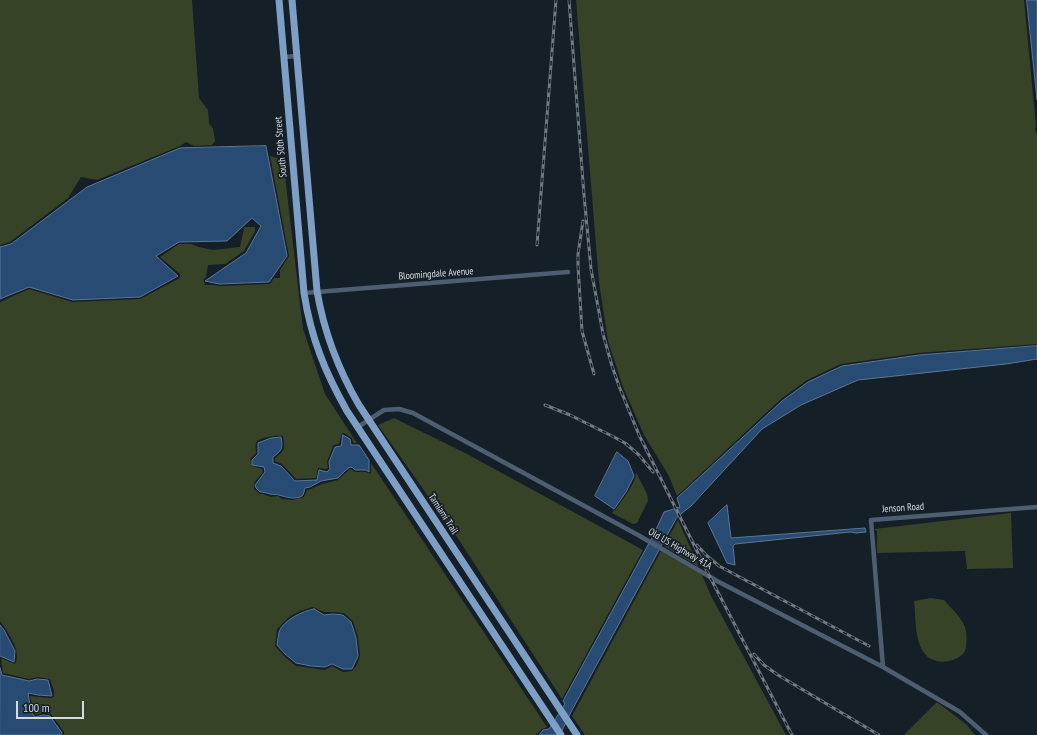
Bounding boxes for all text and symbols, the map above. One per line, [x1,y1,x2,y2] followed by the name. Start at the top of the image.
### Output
[272,116,290,178] street label: South 50th Street
[398,265,474,283] street label: Bloomingdale Avenue
[425,491,461,537] street label: Tamiami Trail
[882,501,924,515] street label: Jenson Road
[646,526,714,572] street label: Old US Highway 41A
[18,693,86,719] scale bar
[23,700,50,715] text: 100 m

